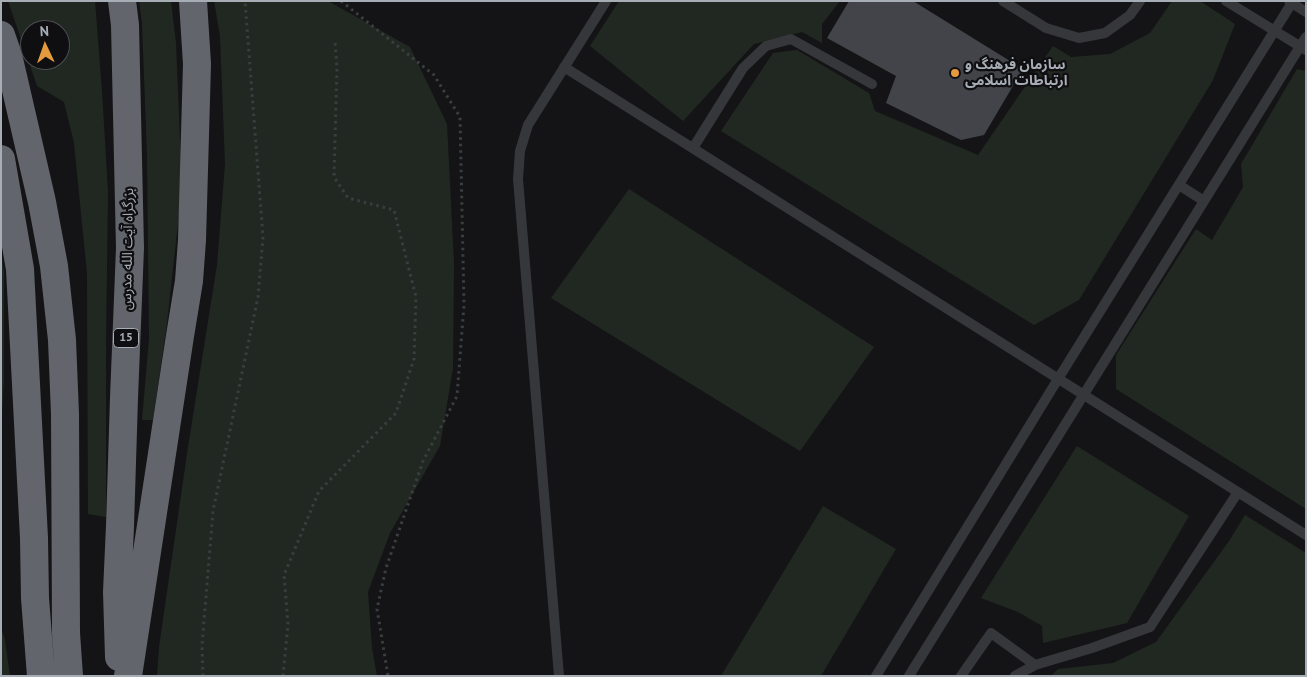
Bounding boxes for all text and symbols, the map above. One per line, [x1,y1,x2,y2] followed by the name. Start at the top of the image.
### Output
[20,20,70,70] north arrow
[39,22,49,40] text: N
[965,57,1068,90] place label: سازمان فرهنگ و ارتباطات اسلامی
[949,67,961,79] marker: سازمان فرهنگ و ارتباطات اسلامی
[119,188,137,310] street label: بزرگراه آیت الله مدرس
[114,328,138,348] road number: 15

